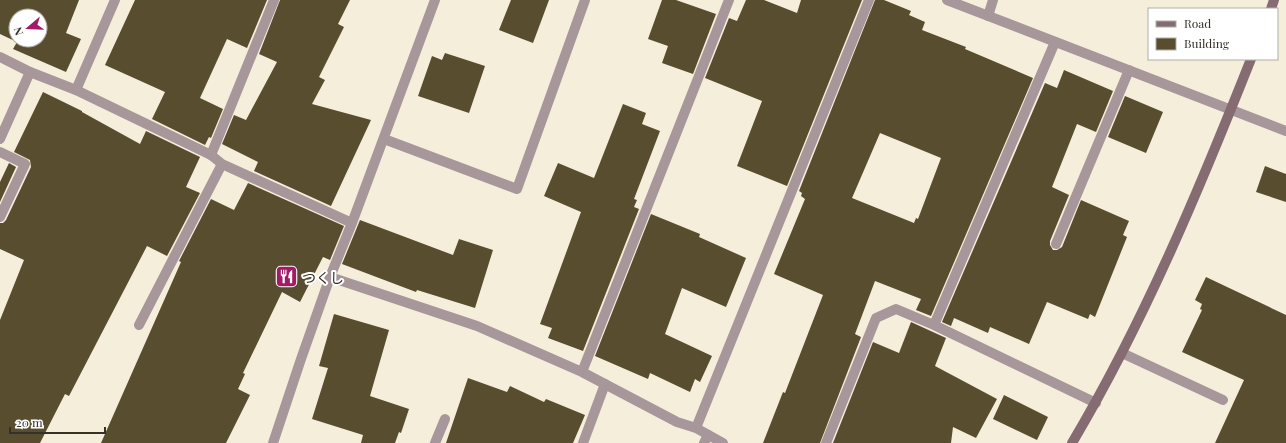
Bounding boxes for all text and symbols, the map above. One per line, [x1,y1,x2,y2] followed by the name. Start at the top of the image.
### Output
[8,8,48,48] north arrow
[1148,8,1278,60] legend
[1184,15,1211,31] text: Road
[10,25,26,38] text: N
[1184,35,1230,51] text: Building
[273,264,299,290] restaurant icon: つくし
[302,268,344,287] place label: つくし
[10,409,105,435] scale bar
[16,414,43,430] text: 20 m

